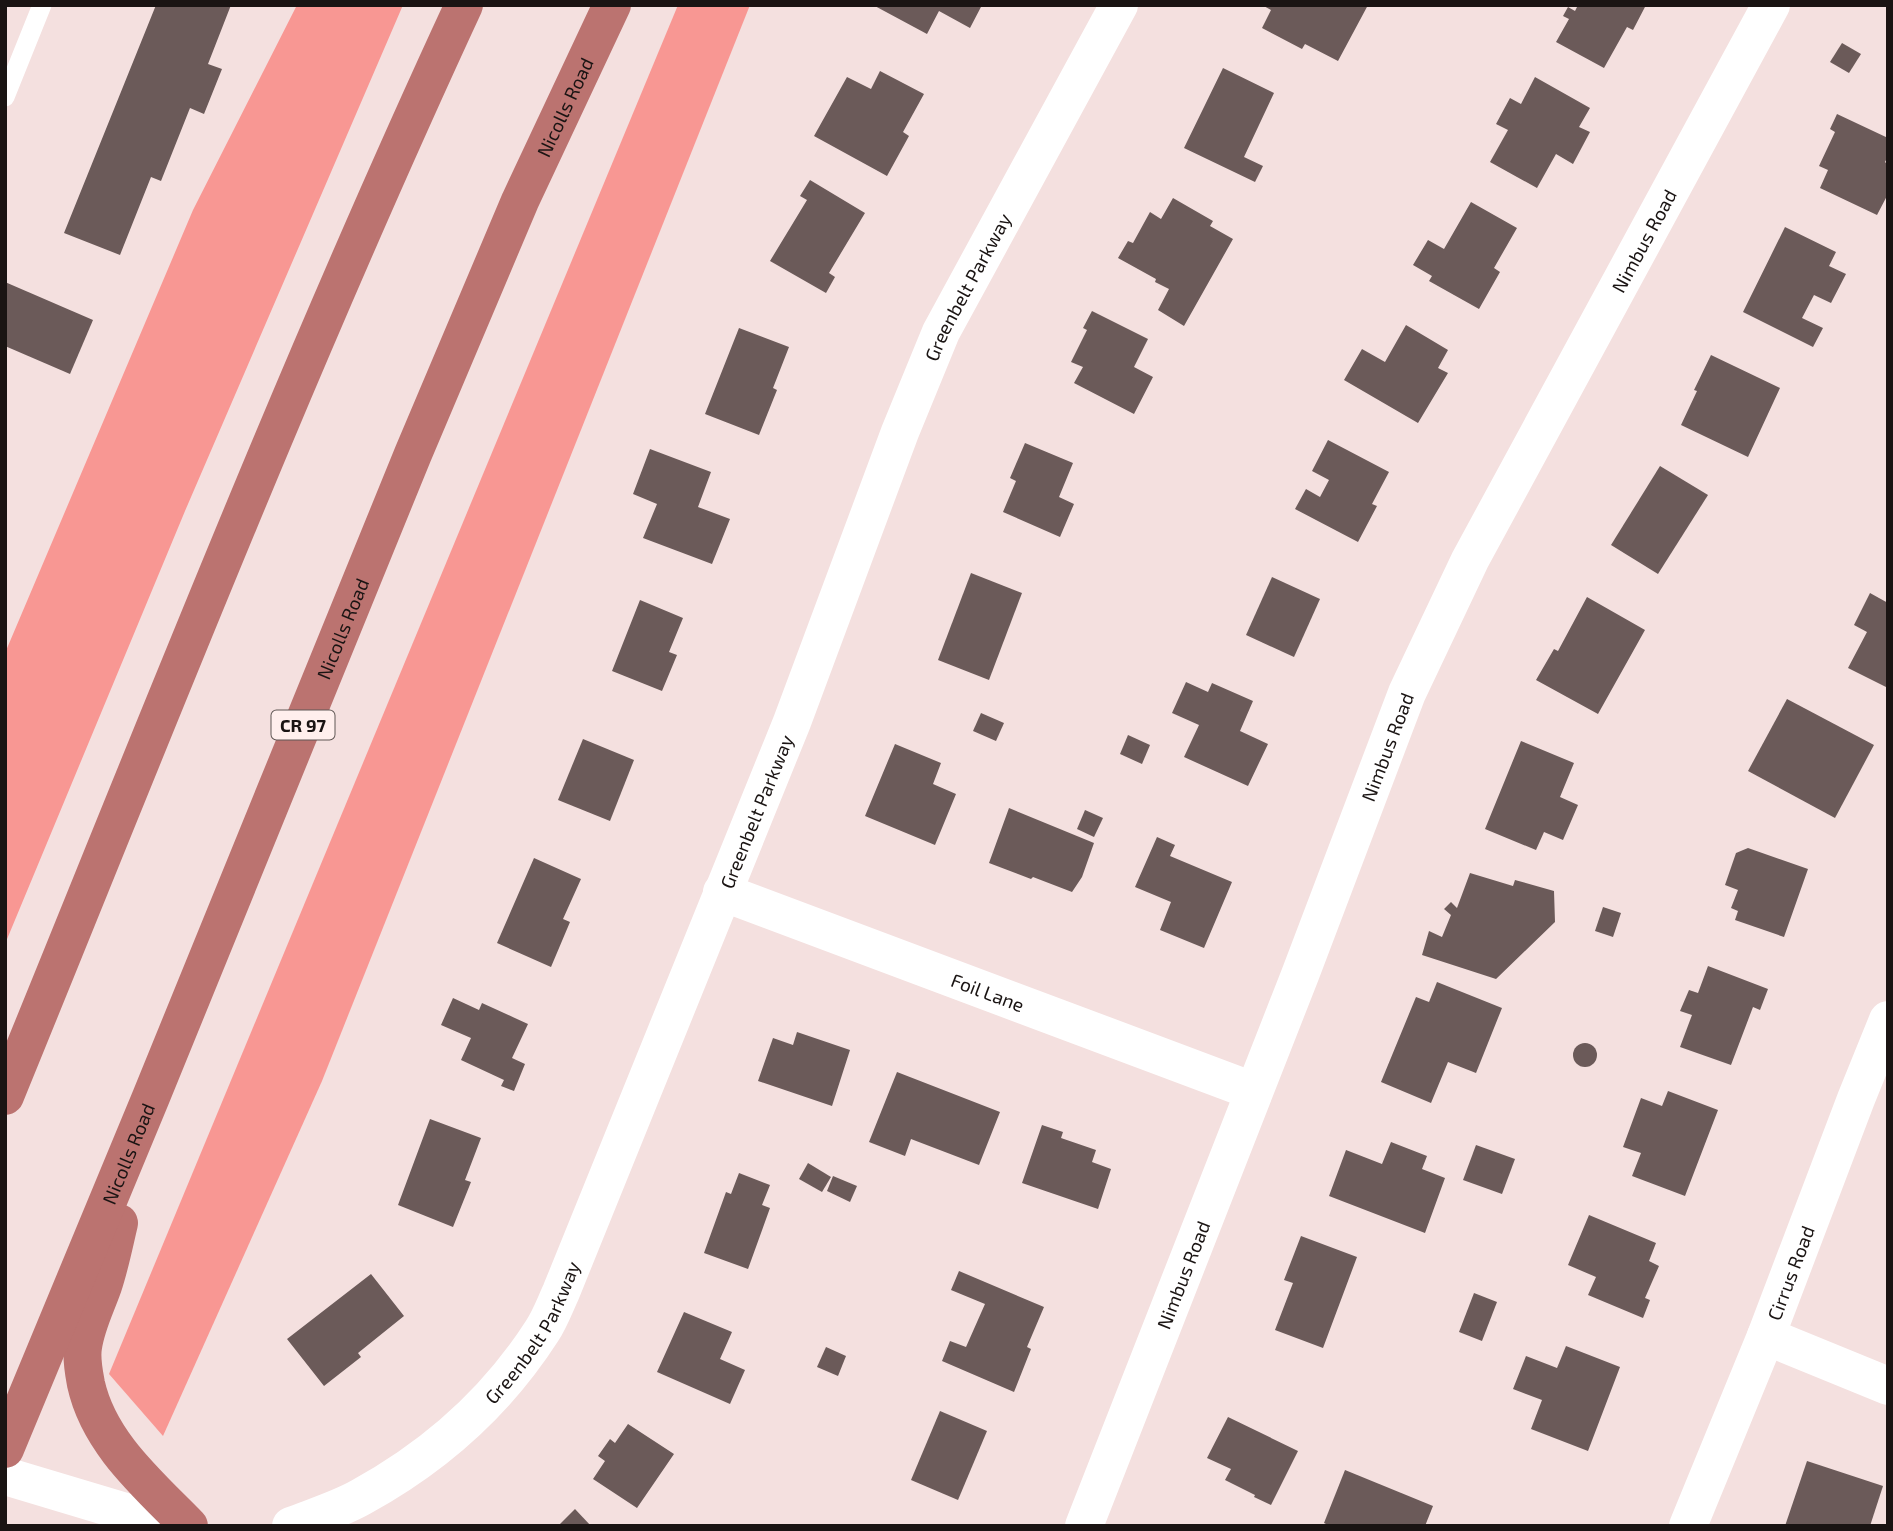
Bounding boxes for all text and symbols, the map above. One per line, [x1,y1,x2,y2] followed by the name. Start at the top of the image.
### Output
[531,54,597,160] street label: Nicolls Road
[1606,185,1681,296] street label: Nimbus Road
[919,209,1015,364] street label: Greenbelt Parkway
[311,575,373,682] street label: Nicolls Road
[1356,689,1418,804] street label: Nimbus Road
[272,710,334,740] road number: CR 97
[714,731,797,892] street label: Greenbelt Parkway
[948,967,1028,1016] street label: Foil Lane
[96,1100,159,1207] street label: Nicolls Road
[1151,1217,1214,1332] street label: Nimbus Road
[1762,1222,1818,1323] street label: Cirrus Road
[479,1258,584,1408] street label: Greenbelt Parkway

